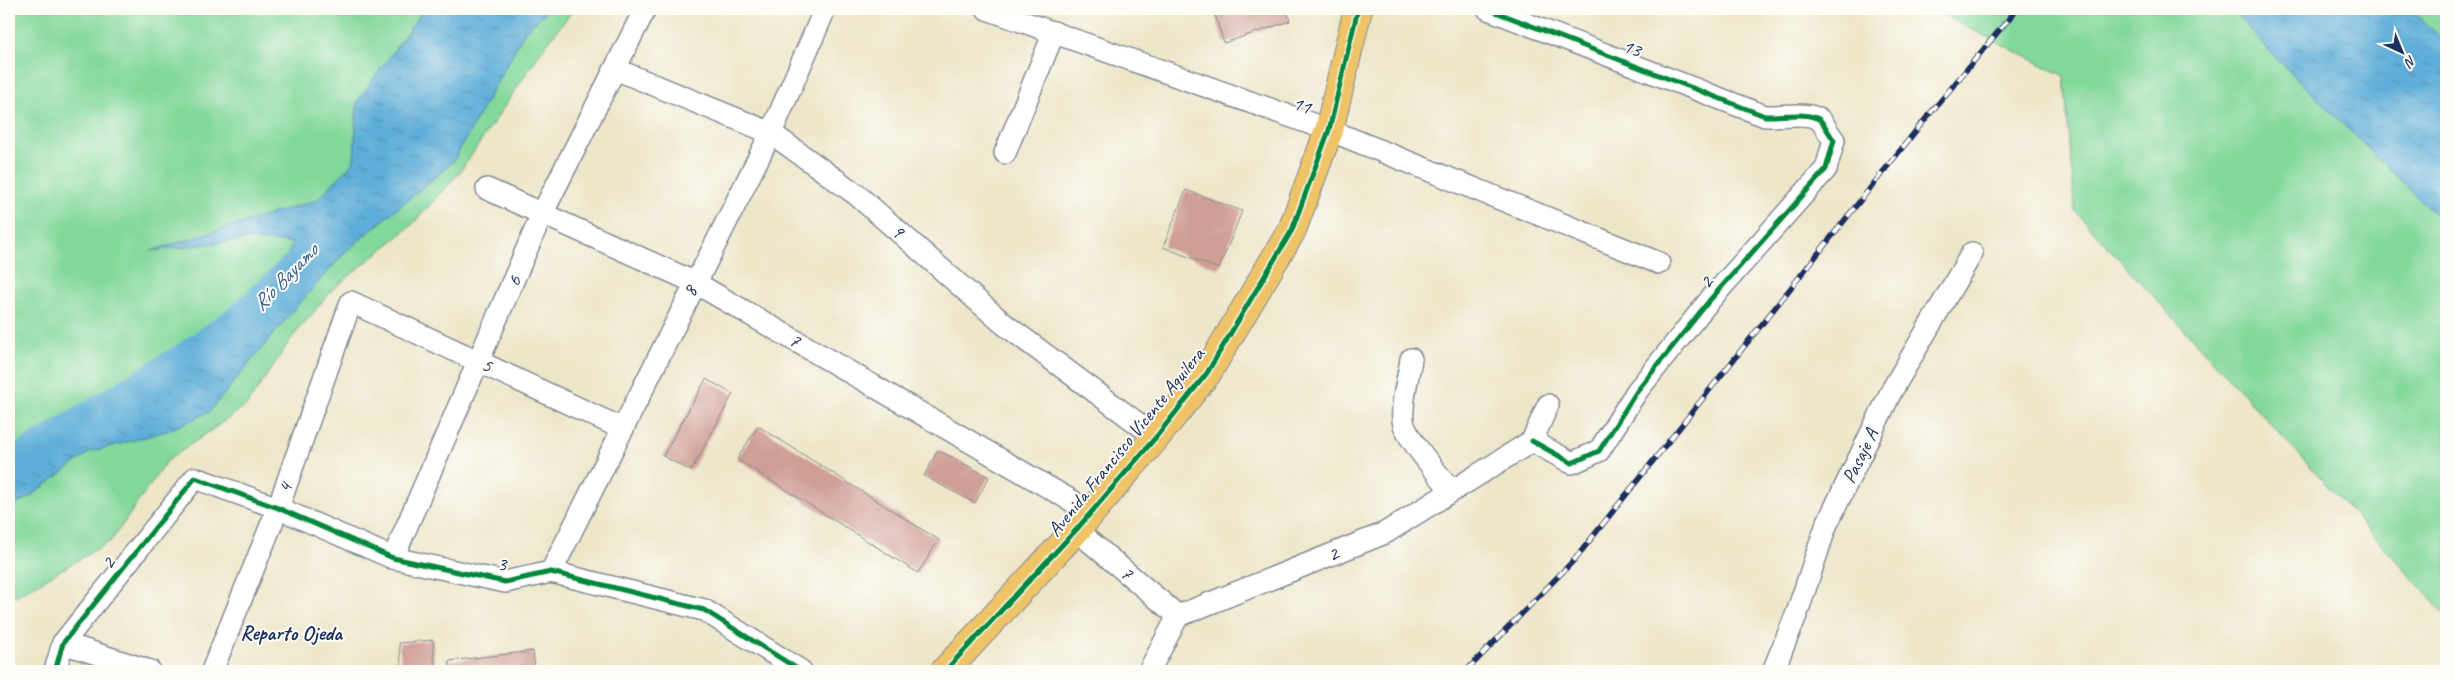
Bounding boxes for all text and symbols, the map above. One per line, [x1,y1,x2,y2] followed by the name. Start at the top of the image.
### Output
[2378,28,2428,78] north arrow
[1619,33,1647,64] street label: 13
[2400,52,2420,72] text: N
[1289,90,1316,120] street label: 11
[886,219,911,245] street label: 9
[247,236,325,316] water label: Río Bayamo
[1694,269,1720,294] street label: 2
[501,271,528,290] street label: 6
[677,280,704,301] street label: 8
[785,327,806,354] street label: 7
[1042,341,1211,542] street label: Avenida Francisco Vicente Aguilera
[478,352,497,379] street label: 5
[1836,424,1884,487] street label: Pasaje A
[272,478,299,496] street label: 4
[1324,540,1344,567] street label: 2
[95,550,122,574] street label: 2
[497,551,509,577] street label: 3
[1116,561,1139,586] street label: 7
[240,620,343,646] district label: Reparto Ojeda

